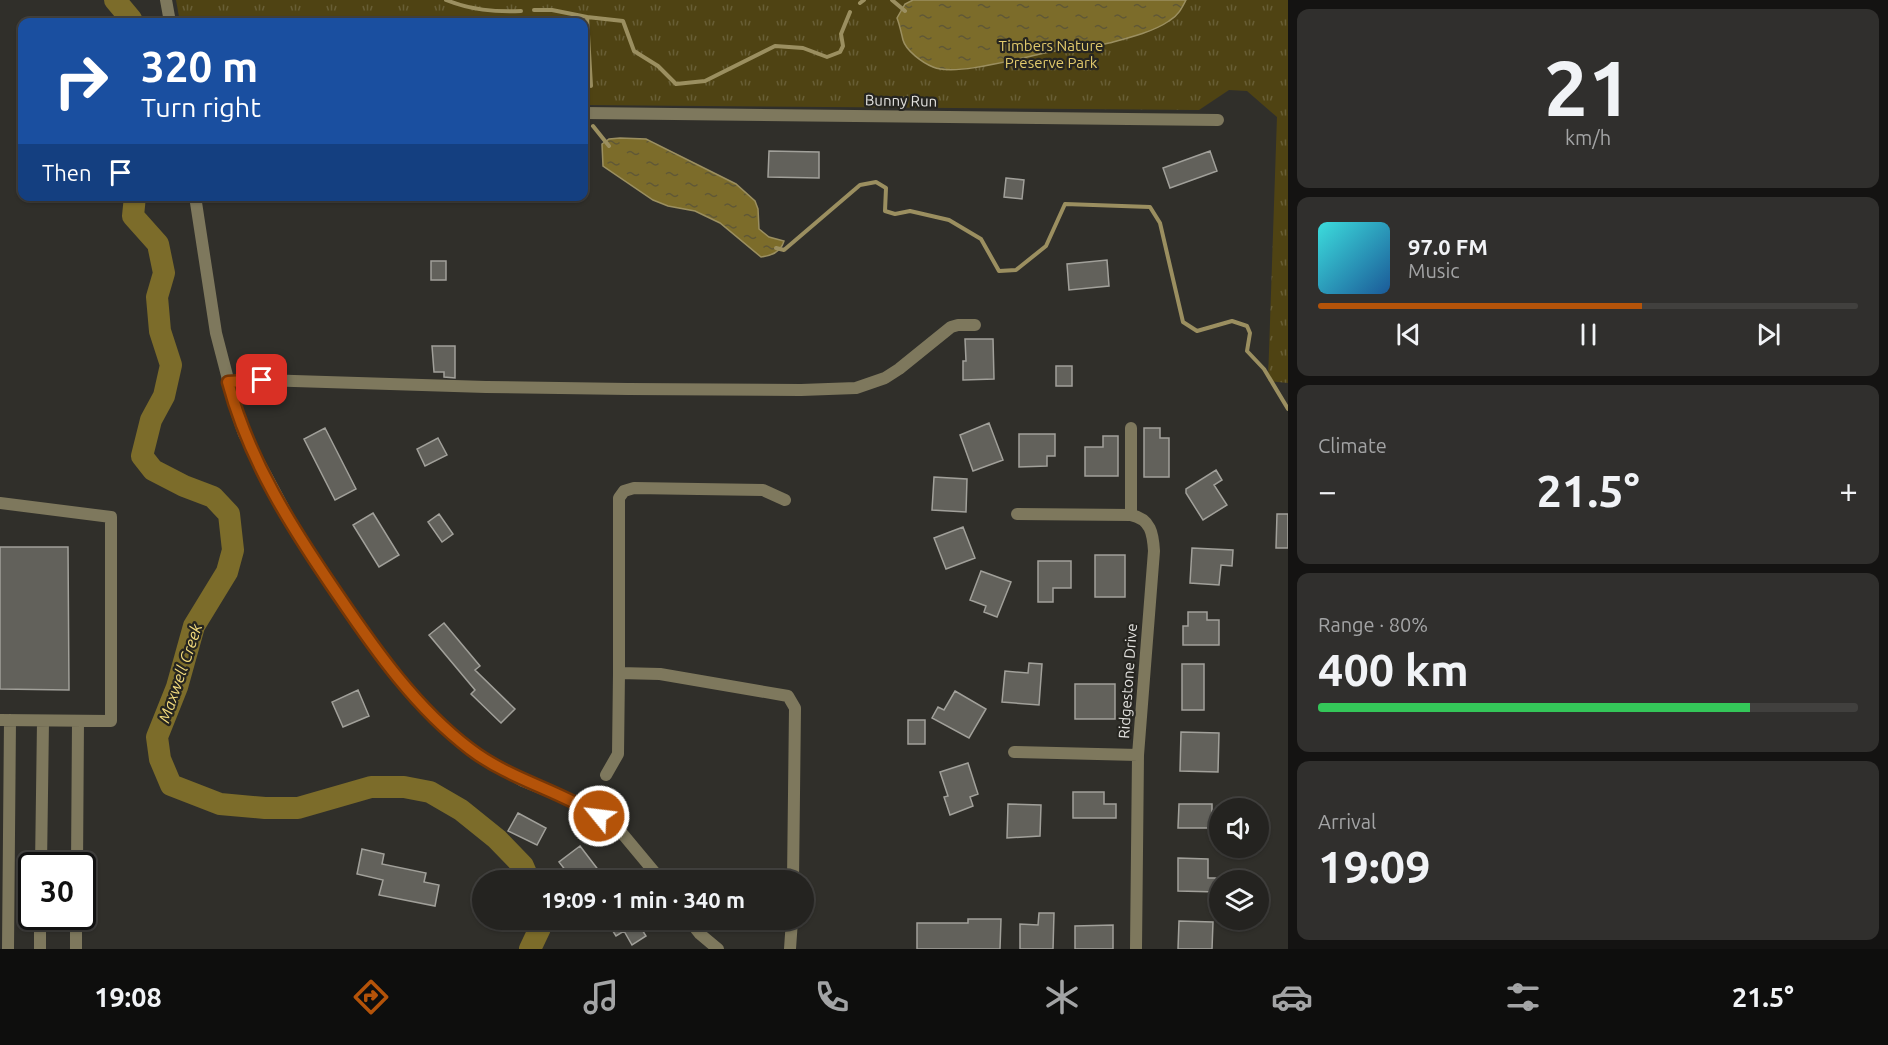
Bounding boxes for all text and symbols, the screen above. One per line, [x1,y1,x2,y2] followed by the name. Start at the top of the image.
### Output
[999,37,1103,71] park label: Timbers Nature Preserve Park
[42,42,120,120] icon: right
[141,43,258,90] text: 320 m
[1544,43,1632,131] text: 21
[865,91,937,110] street label: Bunny Run
[141,92,261,122] text: Turn right
[1565,126,1611,149] text: km/h
[104,156,137,189] icon: arrive
[42,160,92,185] text: Then
[1408,234,1488,259] text: 97.0 FM
[1408,259,1460,282] text: Music
[1392,318,1425,351] icon: previous
[1572,318,1605,351] icon: pause
[1752,318,1785,351] icon: next
[236,354,287,405] pin
[245,363,278,396] icon: arrive
[1318,434,1387,457] text: Climate
[1536,465,1640,516] text: 21.5°
[1318,472,1337,509] text: −
[1839,472,1858,509] text: +
[1318,613,1428,636] text: Range · 80%
[155,620,206,725] water label: Maxwell Creek
[1115,623,1140,739] street label: Ridgestone Drive
[1318,644,1469,695] text: 400 km
[567,784,631,848] position arrow
[1209,798,1269,930] map controls
[1209,798,1269,858] button: sound
[1318,810,1376,833] text: Arrival
[1318,841,1431,892] text: 19:09
[18,852,96,930] speed limit sign: 30
[1209,870,1269,930] button: layers
[541,887,745,912] text: 19:09 · 1 min · 340 m
[350,976,392,1018] icon: directions
[580,976,622,1018] icon: music
[811,976,853,1018] icon: phone
[1041,976,1083,1018] icon: climate
[1271,976,1313,1018] icon: car
[1502,976,1544,1018] icon: filters
[94,982,162,1012] text: 19:08
[1732,982,1794,1012] text: 21.5°

